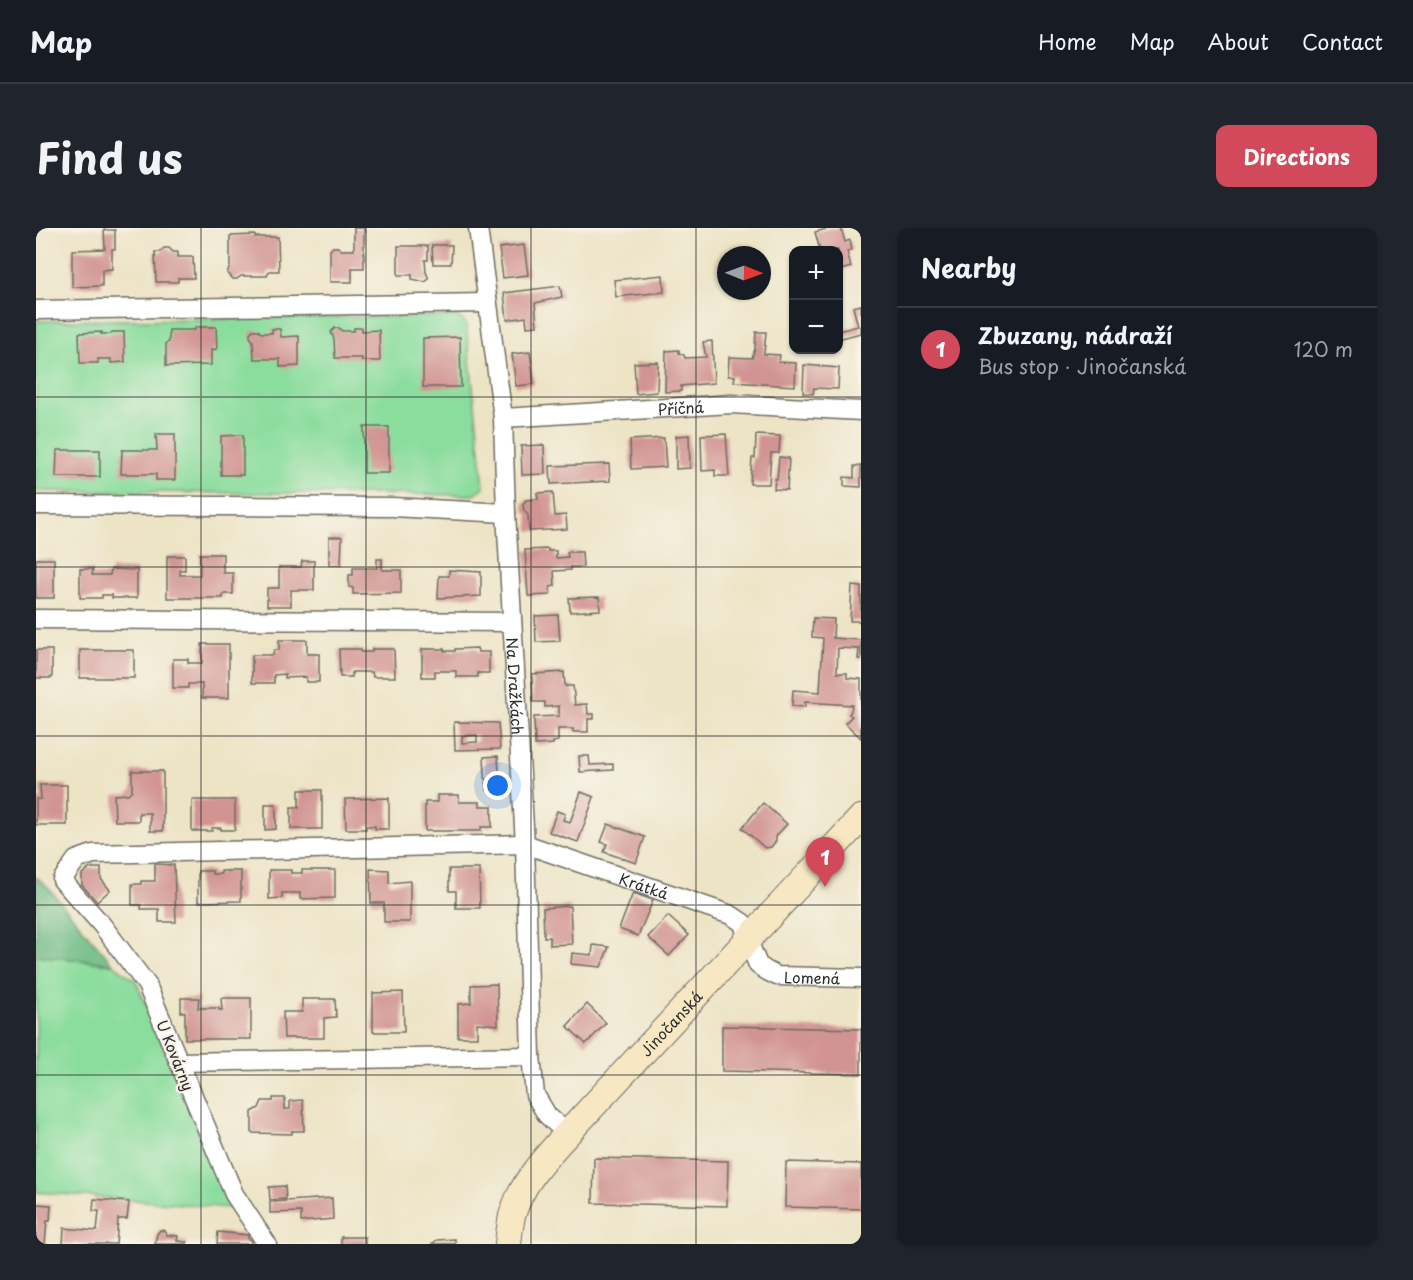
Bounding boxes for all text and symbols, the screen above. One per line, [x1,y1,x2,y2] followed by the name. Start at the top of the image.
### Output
[30,20,92,63] text: Map
[1038,25,1097,57] text: Home
[1130,25,1175,57] text: Map
[1208,25,1269,57] text: About
[1302,25,1383,57] text: Contact
[36,125,183,188] text: Find us
[1216,125,1377,187] button: Directions
[717,246,771,300] north arrow
[789,246,843,354] map controls
[789,246,843,300] button: +
[921,248,1016,287] text: Nearby
[789,300,843,354] button: −
[978,318,1172,351] text: Zbuzany, nádraží
[936,334,945,364] text: 1
[1294,334,1353,364] text: 120 m
[978,351,1186,381] text: Bus stop · Jinočanská
[657,394,705,420] street label: Příčná
[502,637,530,735] street label: Na Dražkách
[483,771,512,800] your location
[806,838,844,887] pin: 1
[616,866,672,904] street label: Krátká
[784,965,841,989] street label: Lomená
[634,984,707,1061] street label: Jinočanská
[151,1016,201,1094] street label: U Kovárny

